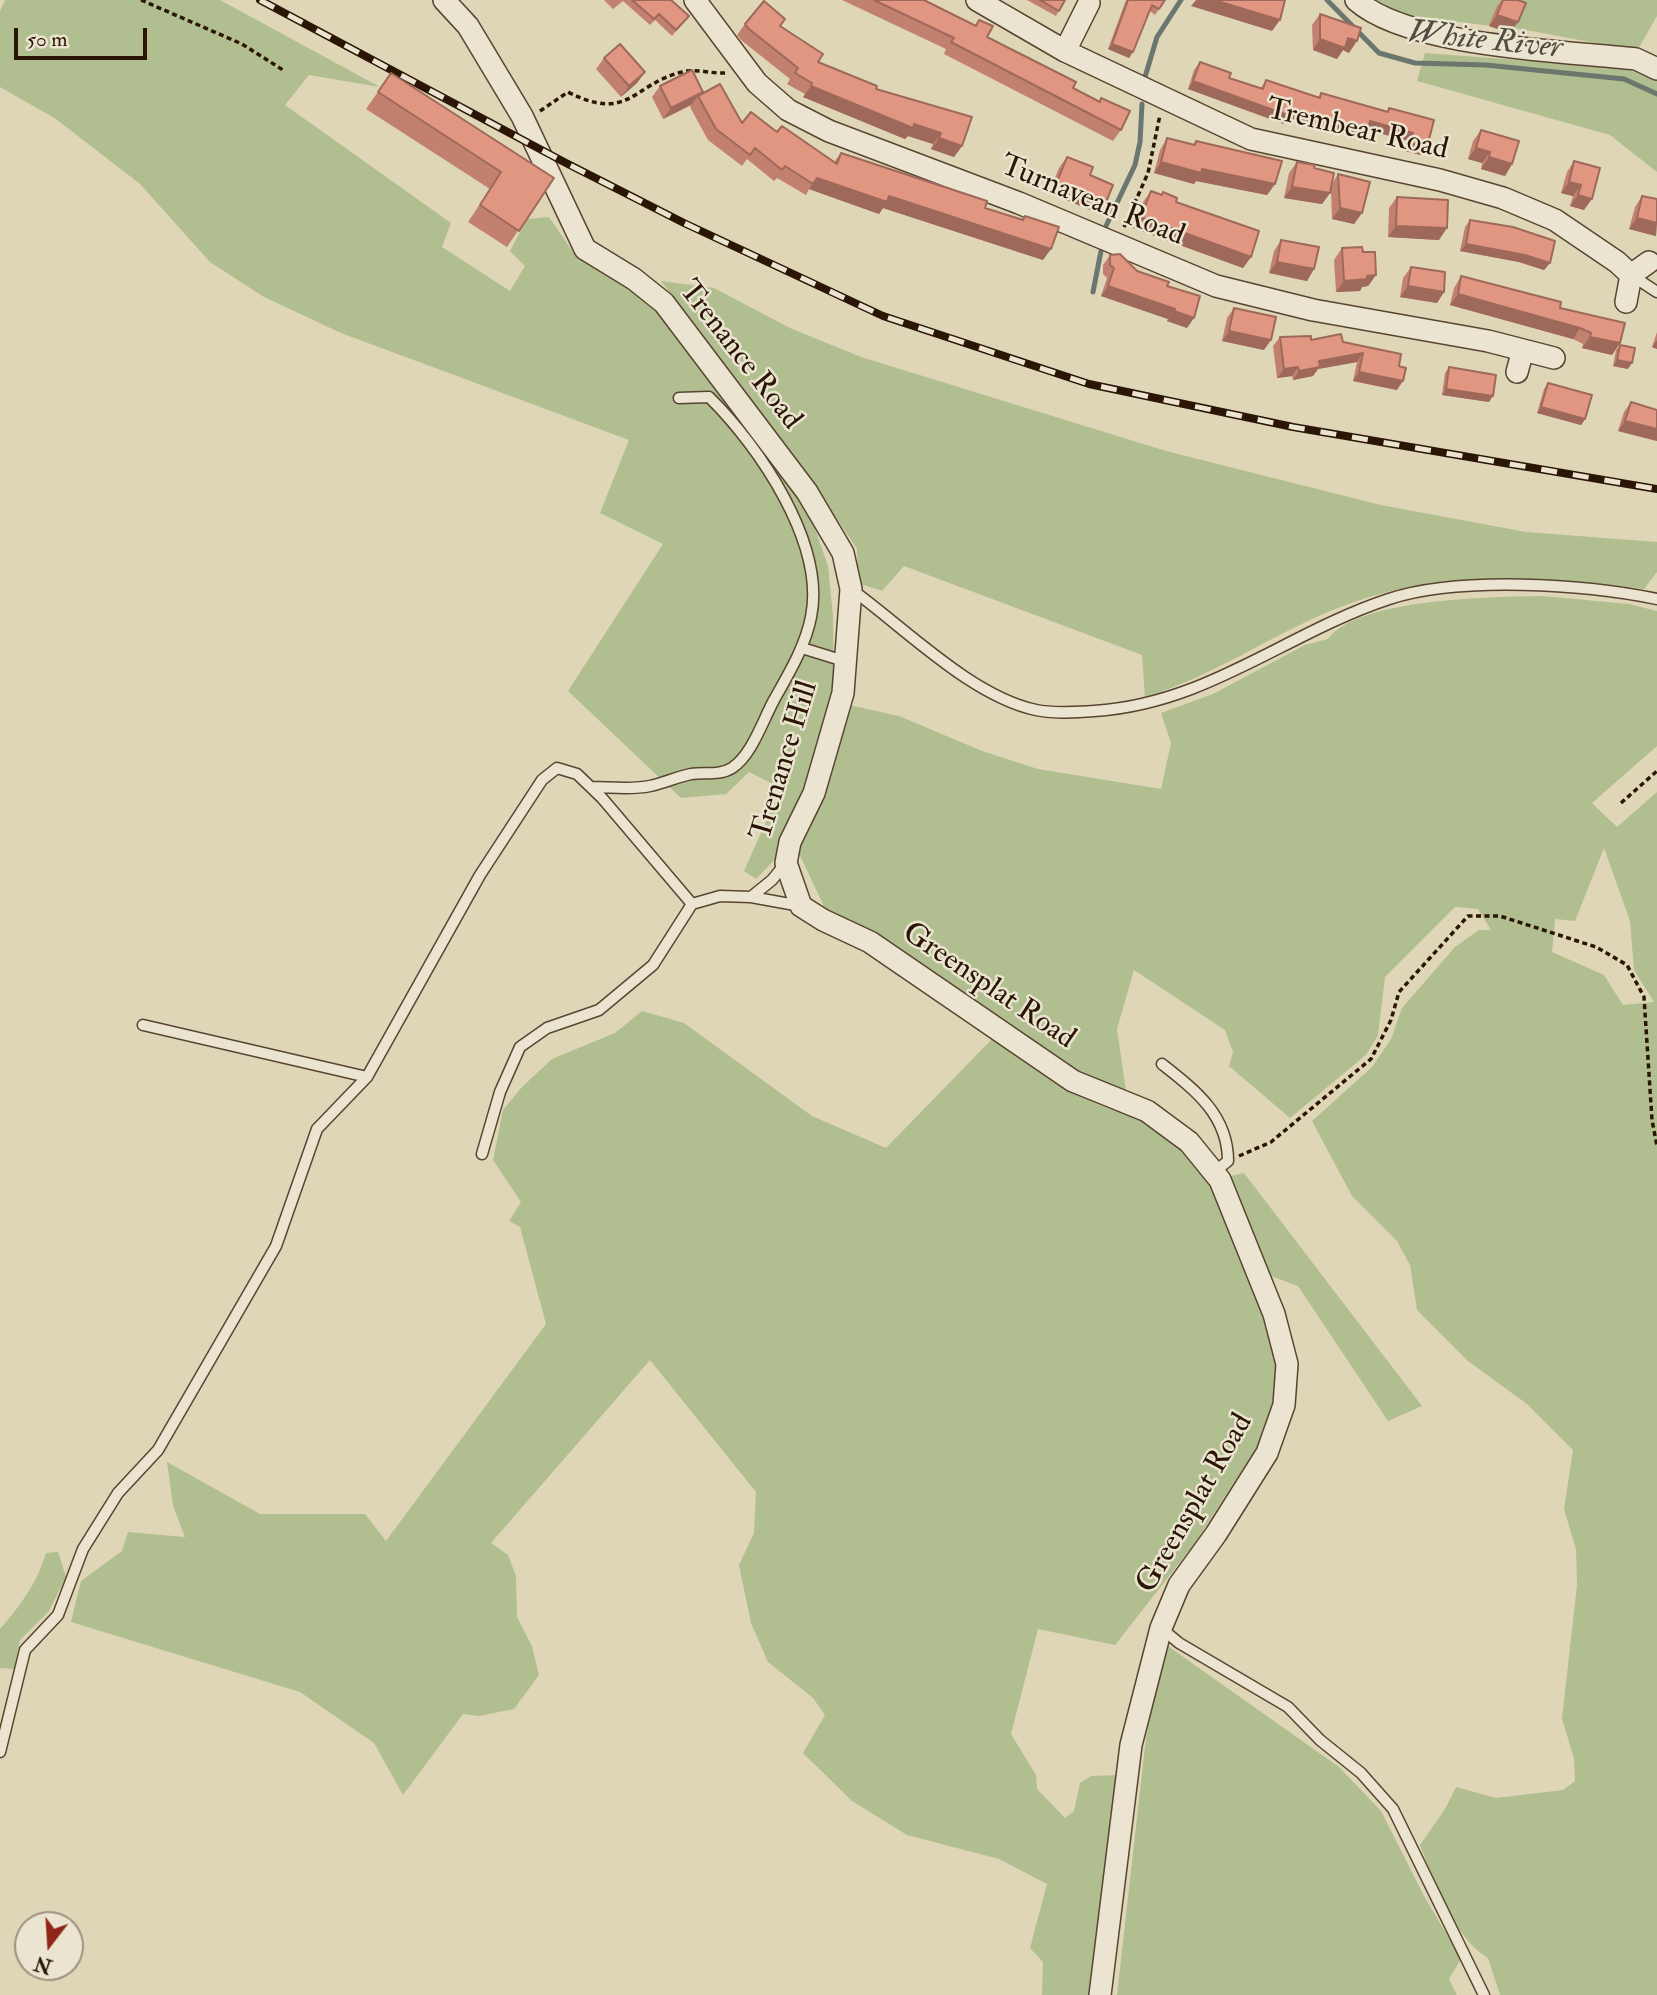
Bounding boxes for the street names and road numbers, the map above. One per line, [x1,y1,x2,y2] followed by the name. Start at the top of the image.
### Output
[1263,93,1451,169] street label: Trembear Road
[995,149,1189,255] street label: Turnavean Road
[670,274,808,438] street label: Trenance Road
[745,677,827,845] street label: Trenance Hill
[895,916,1081,1058] street label: Greensplat Road
[1130,1408,1262,1600] street label: Greensplat Road

